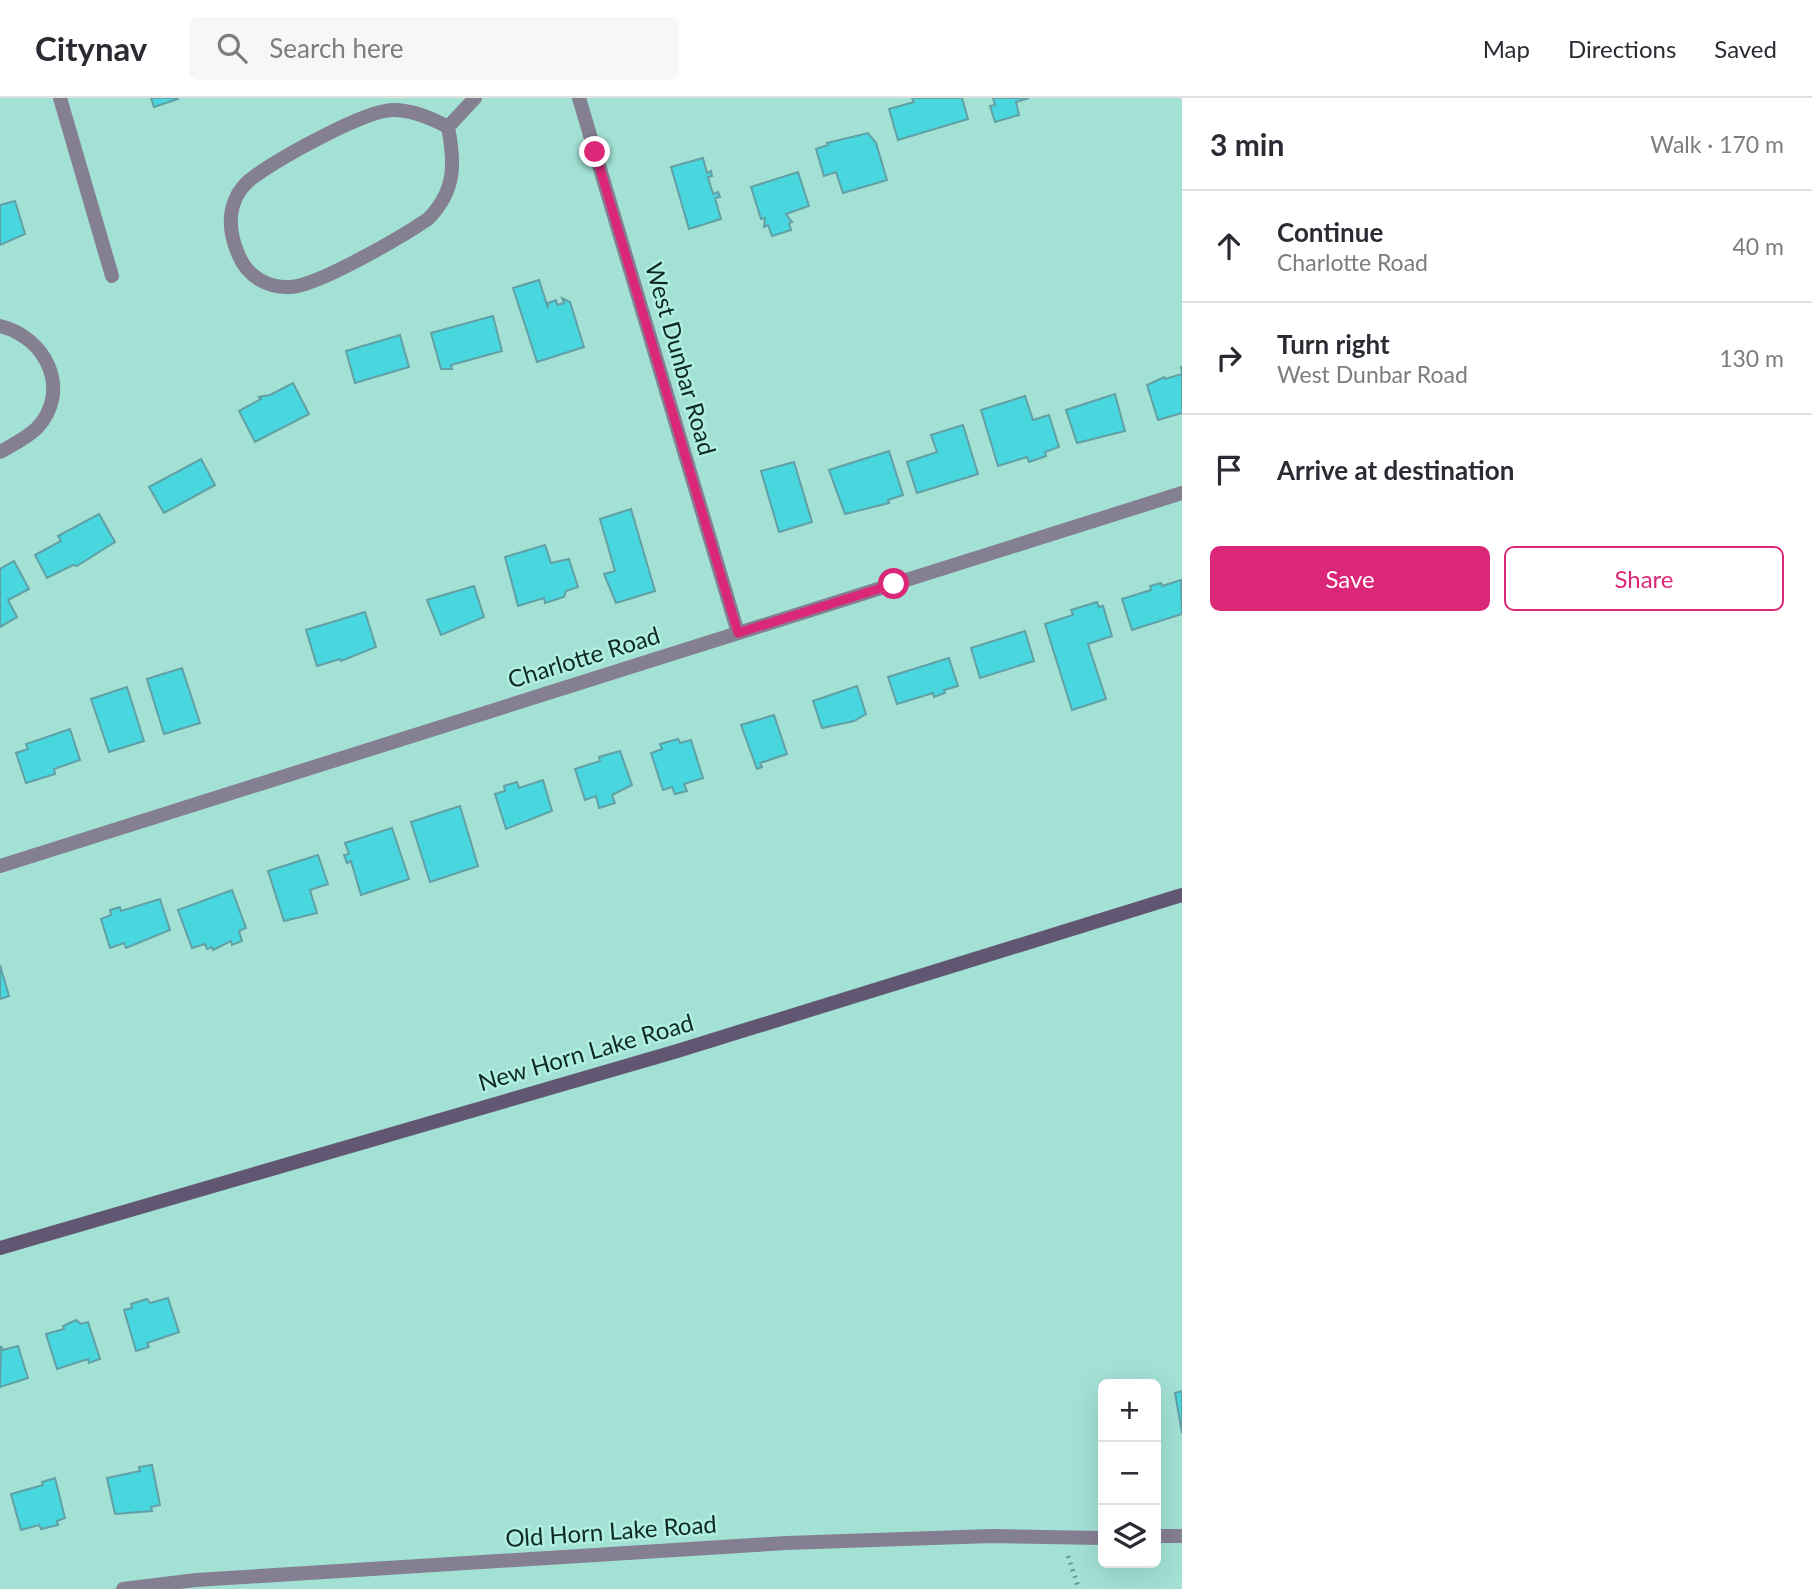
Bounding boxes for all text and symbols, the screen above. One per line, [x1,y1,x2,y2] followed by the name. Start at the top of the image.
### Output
[189,17,679,80] search box
[35,28,147,68] text: Citynav
[213,29,251,67] icon: search
[269,32,403,64] text: Search here
[1483,34,1530,63] text: Map
[1568,34,1676,63] text: Directions
[1714,34,1777,63] text: Saved
[1210,126,1284,162] text: 3 min
[1650,130,1784,158] text: Walk · 170 m
[579,136,610,167] route end
[1277,216,1383,248] text: Continue
[1210,227,1248,265] icon: ahead
[1733,232,1784,260] text: 40 m
[1277,248,1428,276] text: Charlotte Road
[640,259,723,458] street label: West Dunbar Road
[1277,328,1390,360] text: Turn right
[1210,339,1248,377] icon: right
[1719,344,1784,372] text: 130 m
[1277,360,1468,388] text: West Dunbar Road
[1210,451,1248,489] icon: arrive
[1277,454,1514,486] text: Arrive at destination
[1210,546,1490,611] button: Save
[1504,546,1784,611] button: Share
[878,568,909,599] route start
[504,620,663,693] street label: Charlotte Road
[475,1007,697,1096] street label: New Horn Lake Road
[1098,1379,1161,1568] map controls
[1098,1379,1161,1442] button: +
[1098,1442,1161,1505] button: −
[1098,1505,1161,1568] button: layers
[504,1509,718,1552] street label: Old Horn Lake Road

